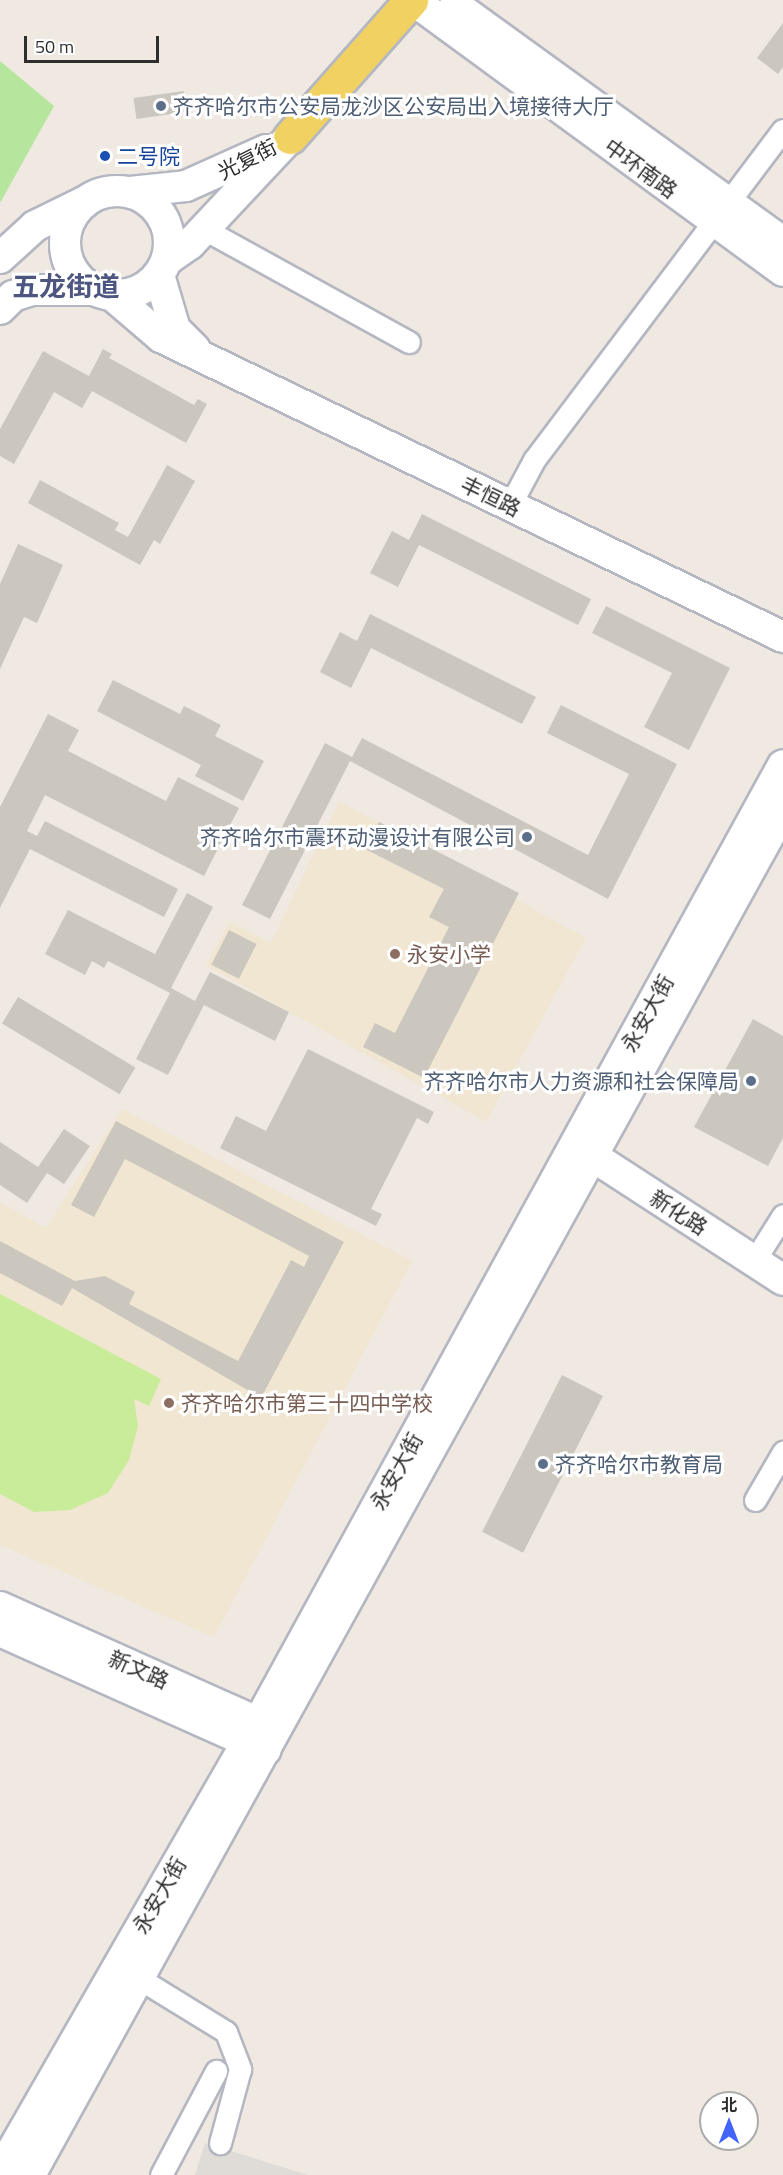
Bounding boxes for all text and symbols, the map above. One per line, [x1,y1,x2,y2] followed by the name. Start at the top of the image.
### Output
[27,24,162,62] scale bar
[35,33,74,60] text: 50 m
[173,93,614,119] place label: 齐齐哈尔市公安局龙沙区公安局出入境接待大厅
[154,99,168,113] marker: 齐齐哈尔市公安局龙沙区公安局出入境接待大厅
[213,133,281,185] street label: 光复街
[600,133,682,203] street label: 中环南路
[117,143,180,169] place label: 二号院
[98,149,112,163] marker: 二号院
[12,270,120,302] district label: 五龙街道
[457,471,525,521] street label: 丰恒路
[200,824,515,850] place label: 齐齐哈尔市震环动漫设计有限公司
[520,830,534,844] marker: 齐齐哈尔市震环动漫设计有限公司
[407,941,491,967] place label: 永安小学
[388,947,402,961] marker: 永安小学
[616,970,678,1056] street label: 永安大街
[424,1068,739,1094] place label: 齐齐哈尔市人力资源和社会保障局
[744,1074,758,1088] marker: 齐齐哈尔市人力资源和社会保障局
[646,1184,712,1240] street label: 新化路
[181,1390,433,1416] place label: 齐齐哈尔市第三十四中学校
[162,1396,176,1410] marker: 齐齐哈尔市第三十四中学校
[365,1428,427,1514] street label: 永安大街
[555,1451,723,1477] place label: 齐齐哈尔市教育局
[536,1457,550,1471] marker: 齐齐哈尔市教育局
[105,1645,173,1693] street label: 新文路
[127,1852,191,1938] street label: 永安大街
[699,2091,759,2151] north arrow
[721,2093,737,2117] text: 北

